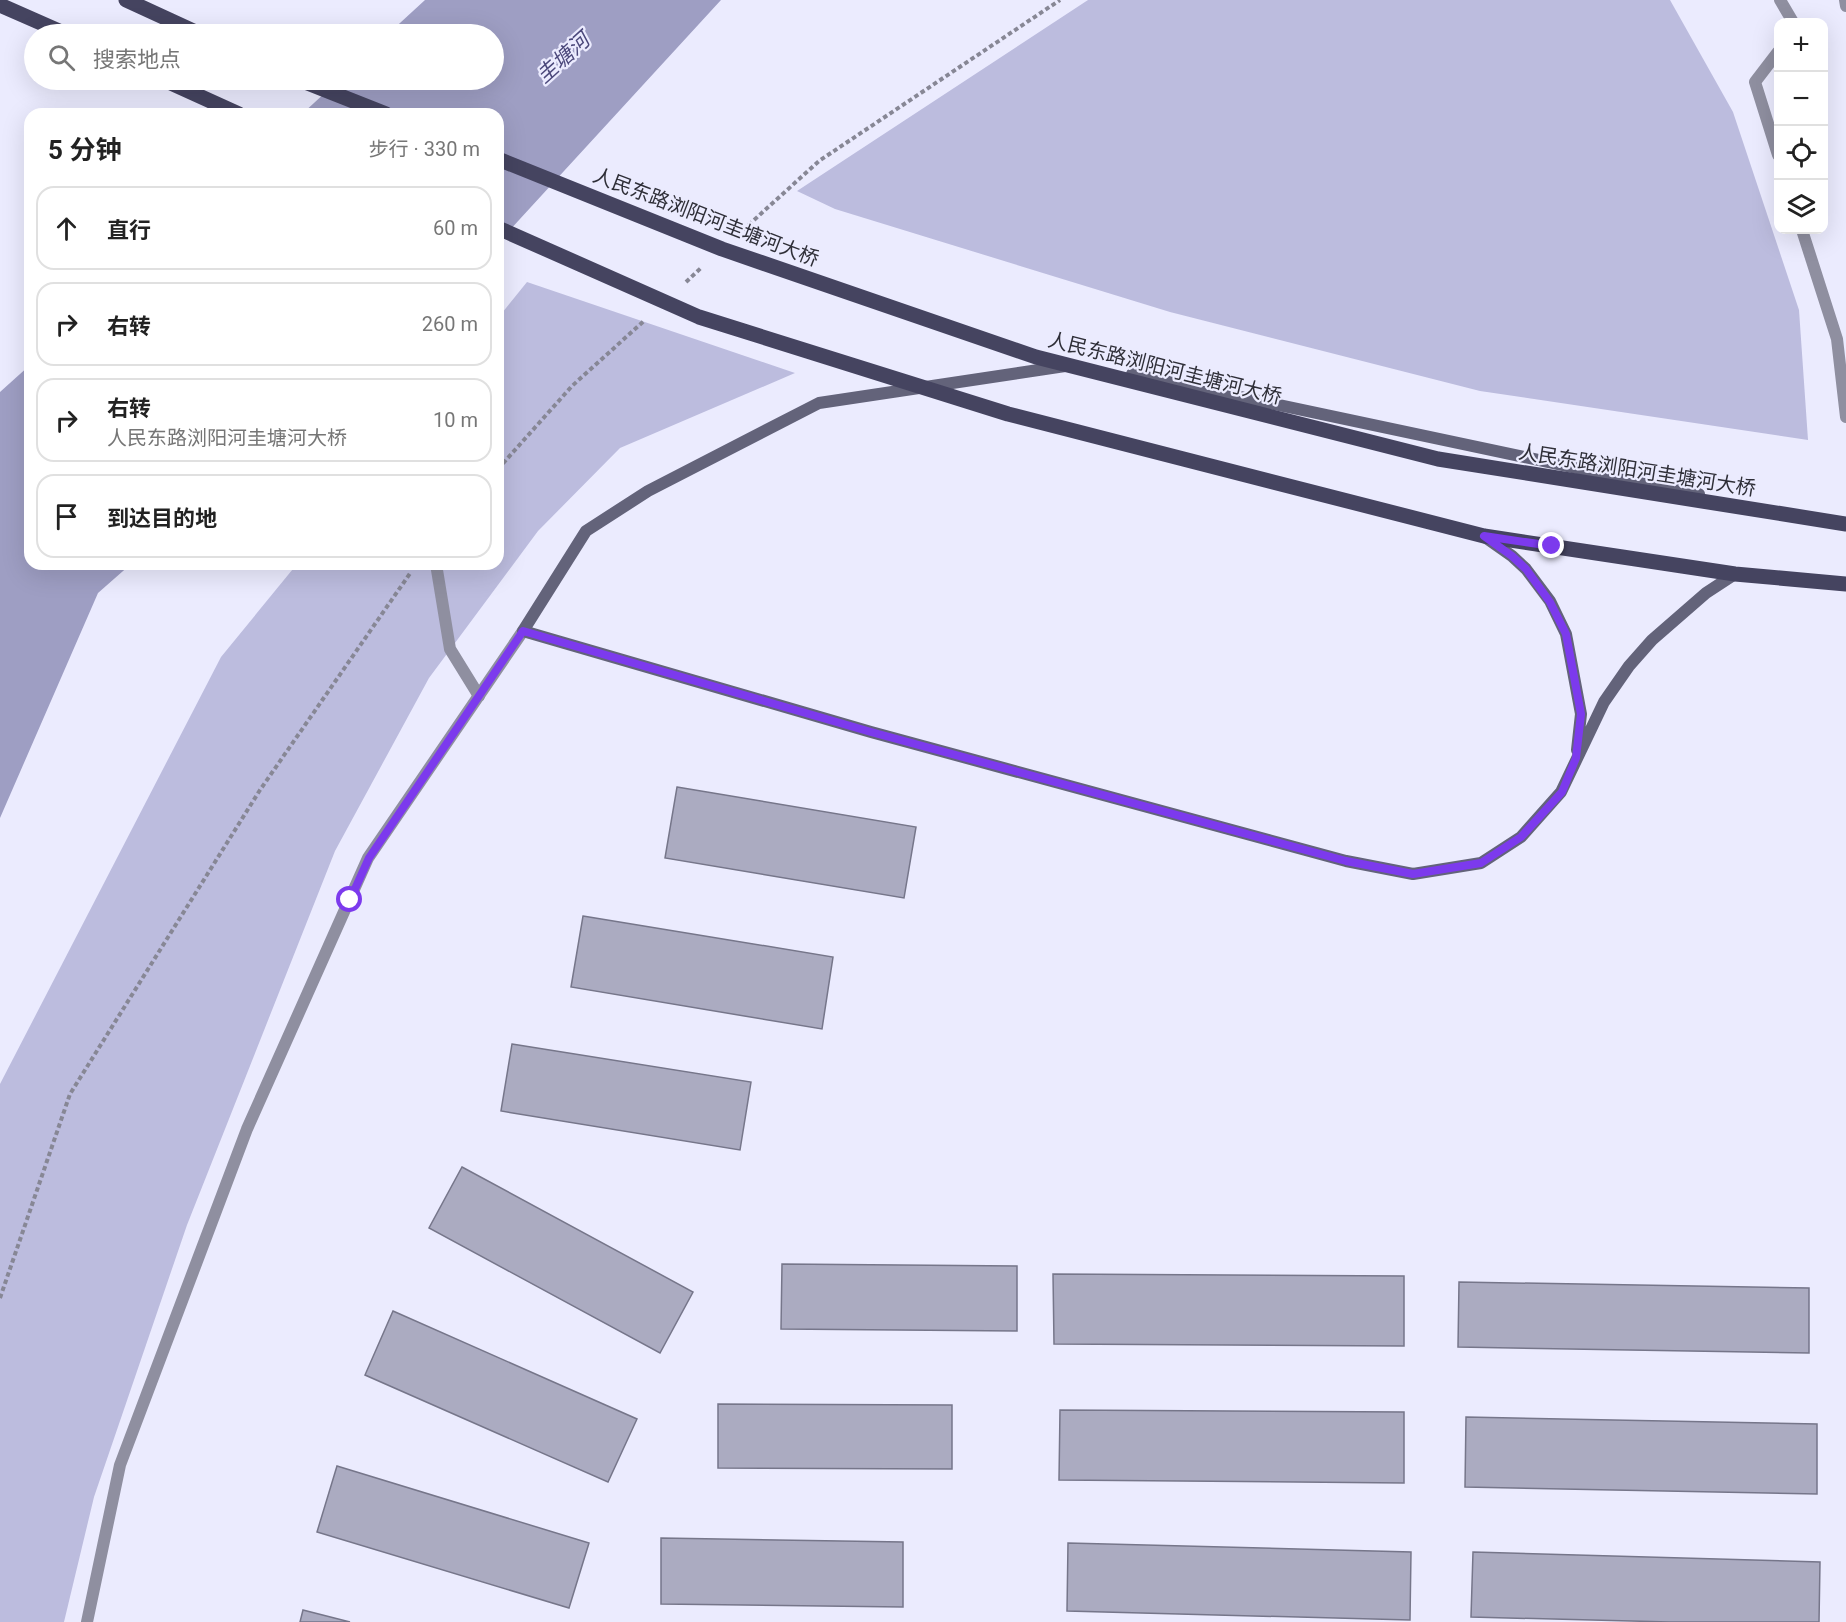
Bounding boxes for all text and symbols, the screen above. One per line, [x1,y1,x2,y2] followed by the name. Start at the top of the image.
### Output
[1774,18,1828,234] map controls
[1774,18,1828,72] button: +
[24,24,504,90] search box
[532,25,597,88] water label: 圭塘河
[45,41,78,74] icon: search
[93,47,181,72] text: 搜索地点
[1774,72,1828,126] button: −
[1774,126,1828,180] button: locate
[48,135,121,165] text: 5 分钟
[369,137,480,161] text: 步行 · 330 m
[590,163,822,271] street label: 人民东路浏阳河圭塘河大桥
[1774,180,1828,234] button: layers
[50,212,83,245] icon: ahead
[433,216,478,240] text: 60 m
[107,218,151,243] text: 直行
[50,308,83,341] icon: right
[422,312,478,336] text: 260 m
[107,314,151,339] text: 右转
[1046,327,1284,409] street label: 人民东路浏阳河圭塘河大桥
[107,396,151,421] text: 右转
[50,404,83,437] icon: right
[433,408,478,432] text: 10 m
[107,426,347,450] text: 人民东路浏阳河圭塘河大桥
[1517,439,1757,501] street label: 人民东路浏阳河圭塘河大桥
[50,500,83,533] icon: arrive
[107,506,217,531] text: 到达目的地
[1538,532,1564,558] route end
[336,886,362,912] route start

